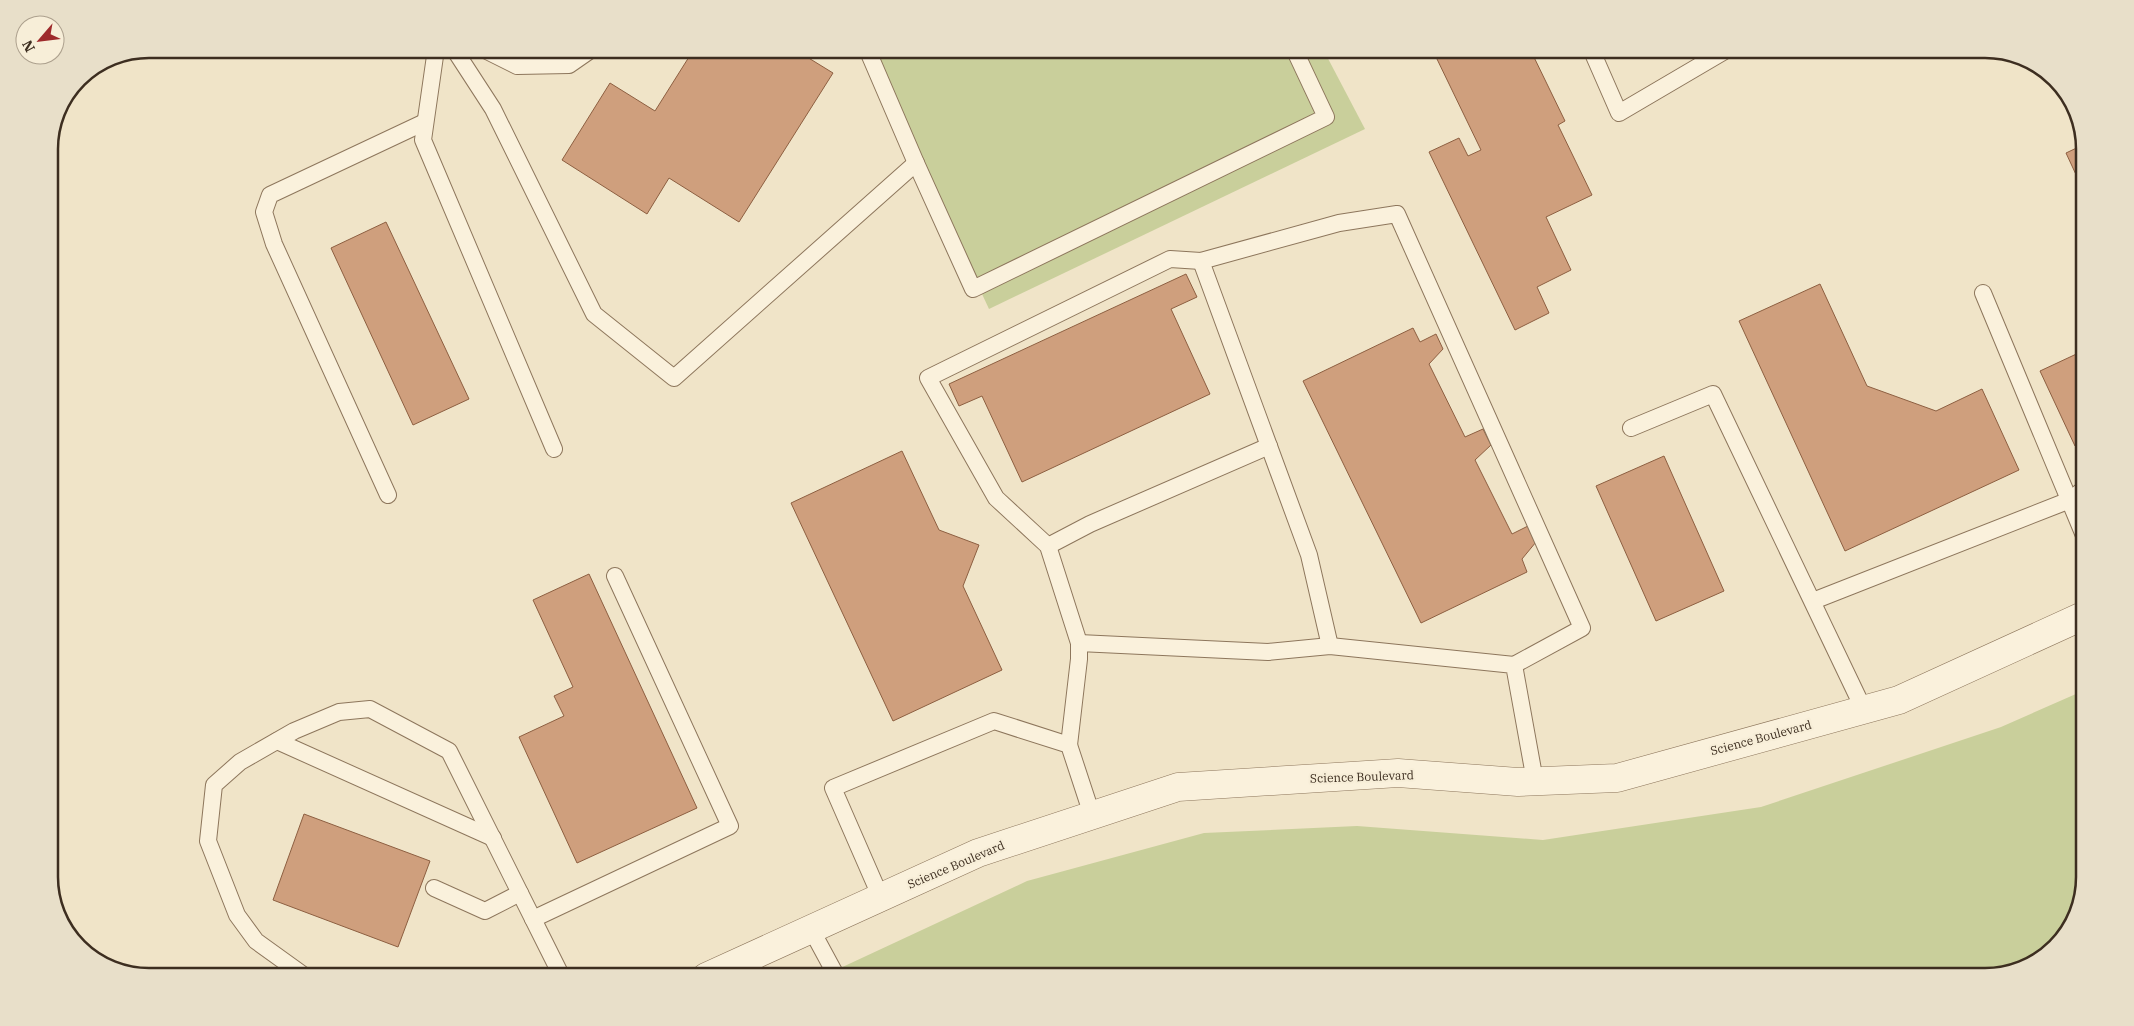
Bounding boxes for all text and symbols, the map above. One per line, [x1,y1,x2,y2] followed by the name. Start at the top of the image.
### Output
[15,15,65,65] north arrow
[18,37,39,55] text: N
[1709,717,1813,758] street label: Science Boulevard
[1310,767,1414,786] street label: Science Boulevard
[905,837,1007,892] street label: Science Boulevard

